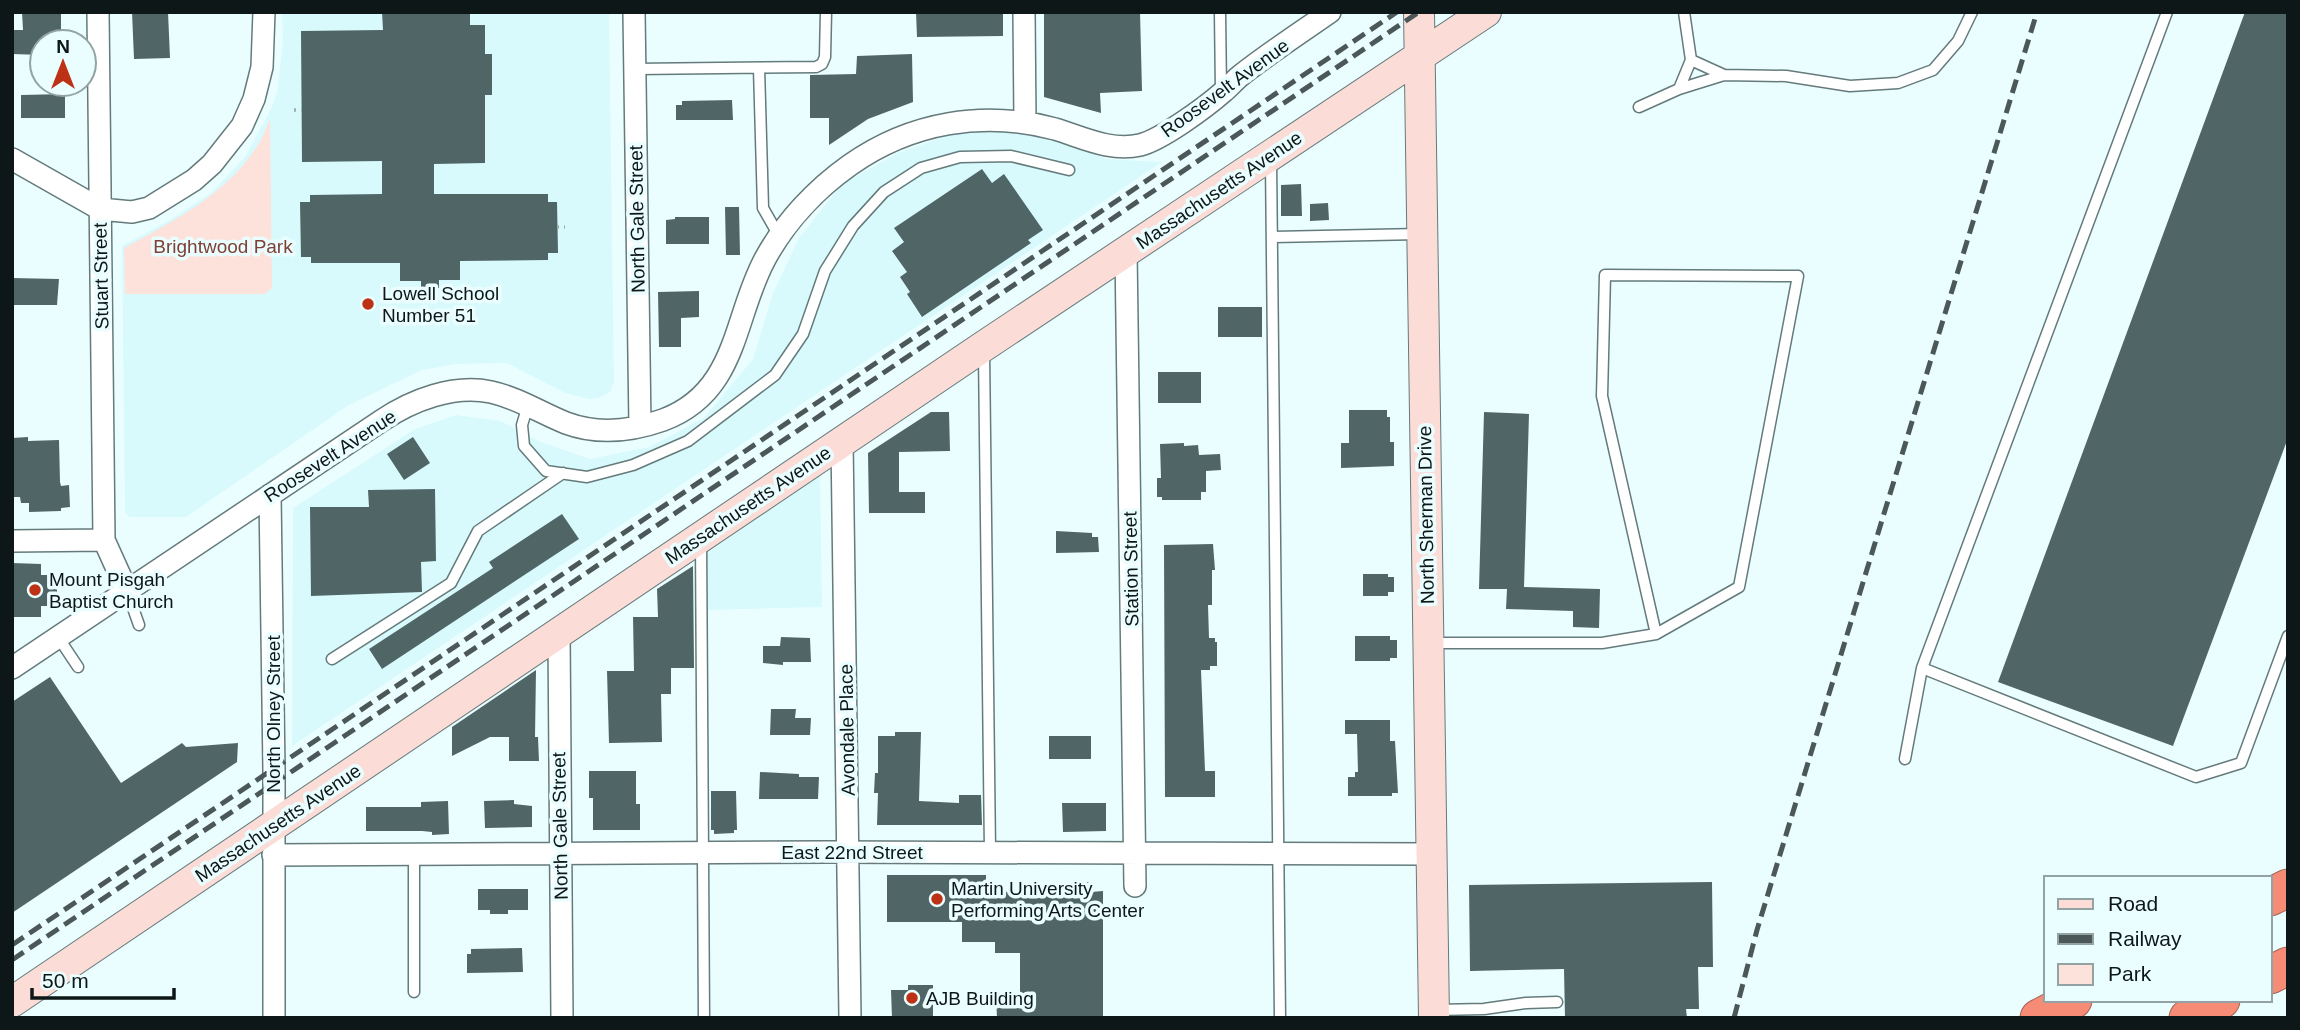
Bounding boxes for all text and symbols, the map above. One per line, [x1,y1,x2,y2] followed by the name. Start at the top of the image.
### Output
[28,28,98,98] north arrow
[1157,35,1293,141] street label: Roosevelt Avenue
[56,36,70,57] text: N
[1132,127,1306,253] street label: Massachusetts Avenue
[625,144,649,293] street label: North Gale Street
[90,222,112,330] street label: Stuart Street
[153,236,293,257] park label: Brightwood Park
[382,283,499,326] place label: Lowell School Number 51
[360,296,376,312] marker: Lowell School Number 51
[260,406,400,506] street label: Roosevelt Avenue
[1414,426,1438,604] street label: North Sherman Drive
[661,442,835,568] street label: Massachusetts Avenue
[1119,511,1143,627] street label: Station Street
[49,569,174,612] place label: Mount Pisgah Baptist Church
[27,582,43,598] marker: Mount Pisgah Baptist Church
[263,635,284,793] street label: North Olney Street
[835,664,859,796] street label: Avondale Place
[548,751,572,900] street label: North Gale Street
[191,760,365,886] street label: Massachusetts Avenue
[781,842,923,863] street label: East 22nd Street
[2044,876,2272,1002] legend
[951,878,1145,921] place label: Martin University Performing Arts Center
[929,891,945,907] marker: Martin University Performing Arts Center
[2108,892,2158,915] text: Road
[2108,927,2182,950] text: Railway
[32,956,173,1000] scale bar
[2108,962,2152,985] text: Park
[42,969,89,992] text: 50 m
[926,988,1034,1009] place label: AJB Building
[904,990,920,1006] marker: AJB Building

